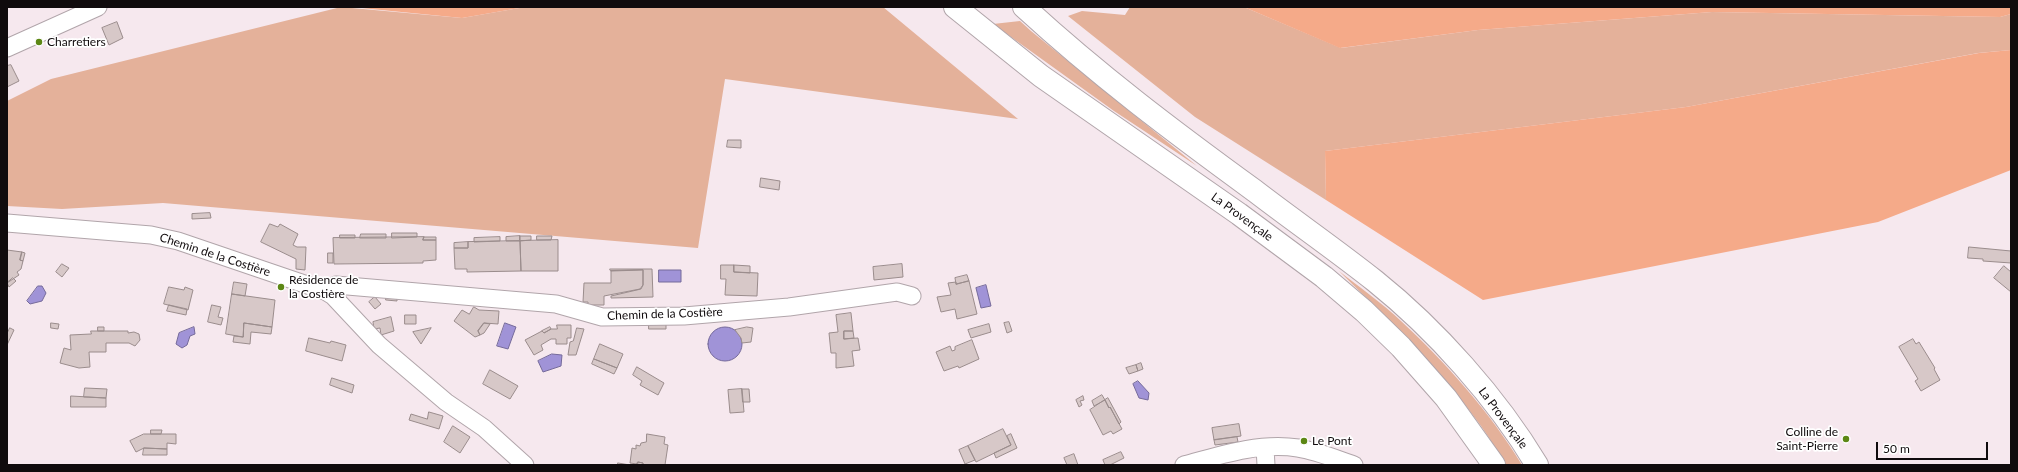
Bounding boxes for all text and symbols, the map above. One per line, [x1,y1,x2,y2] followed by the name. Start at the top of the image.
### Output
[47,35,106,49] place label: Charretiers
[34,37,44,47] marker: Charretiers
[1208,190,1276,244] street label: La Provençale
[158,230,272,280] street label: Chemin de la Costière
[289,273,358,301] place label: Résidence de la Costière
[276,282,286,292] marker: Résidence de la Costière
[607,305,723,323] street label: Chemin de la Costière
[1475,385,1531,451] street label: La Provençale
[1776,425,1838,453] place label: Colline de Saint-Pierre
[1312,434,1352,448] place label: Le Pont
[1841,434,1851,444] marker: Colline de Saint-Pierre
[1878,434,1990,460] scale bar
[1299,436,1309,446] marker: Le Pont
[1883,441,1910,456] text: 50 m

